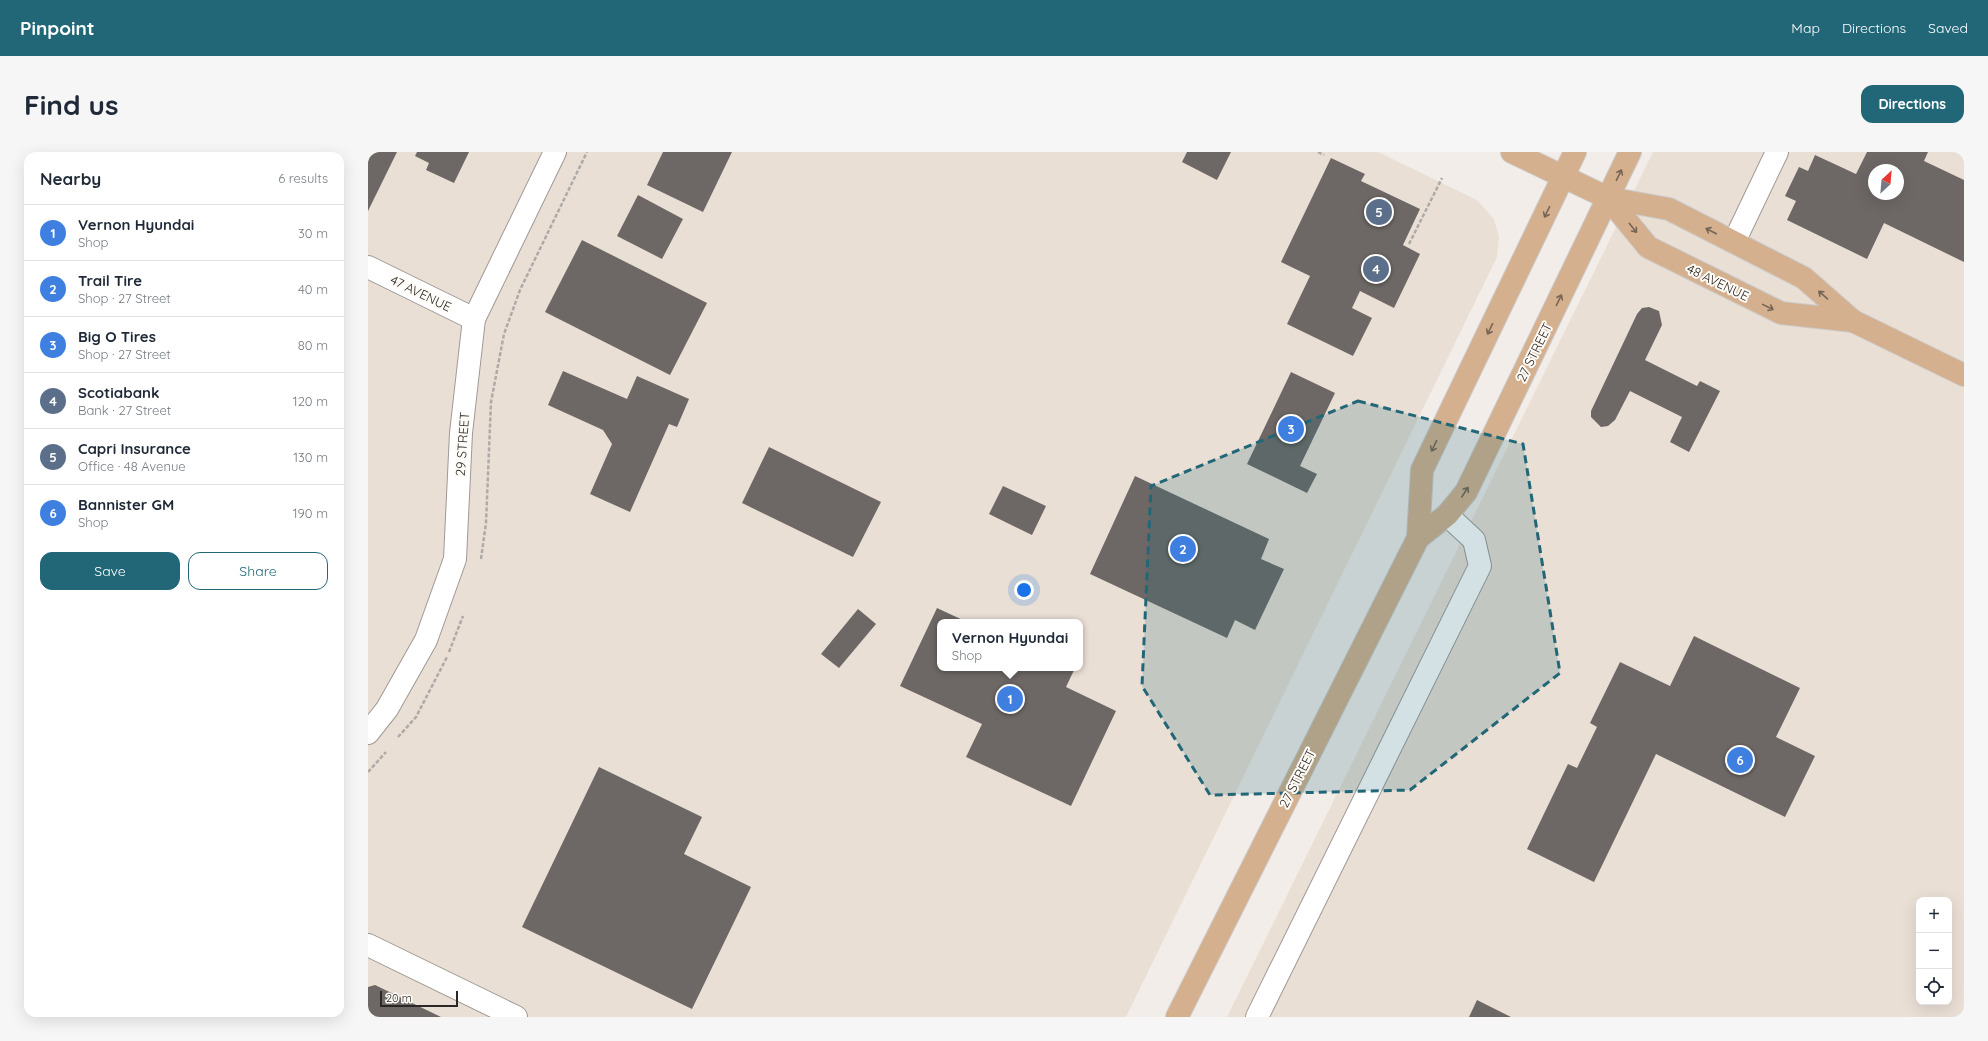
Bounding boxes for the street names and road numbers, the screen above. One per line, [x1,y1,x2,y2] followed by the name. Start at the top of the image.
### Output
[1684,260,1752,304] street label: 48 AVENUE
[388,271,454,315] street label: 47 AVENUE
[1513,320,1555,384] street label: 27 STREET
[452,411,472,477] street label: 29 STREET
[1275,746,1319,810] street label: 27 STREET

